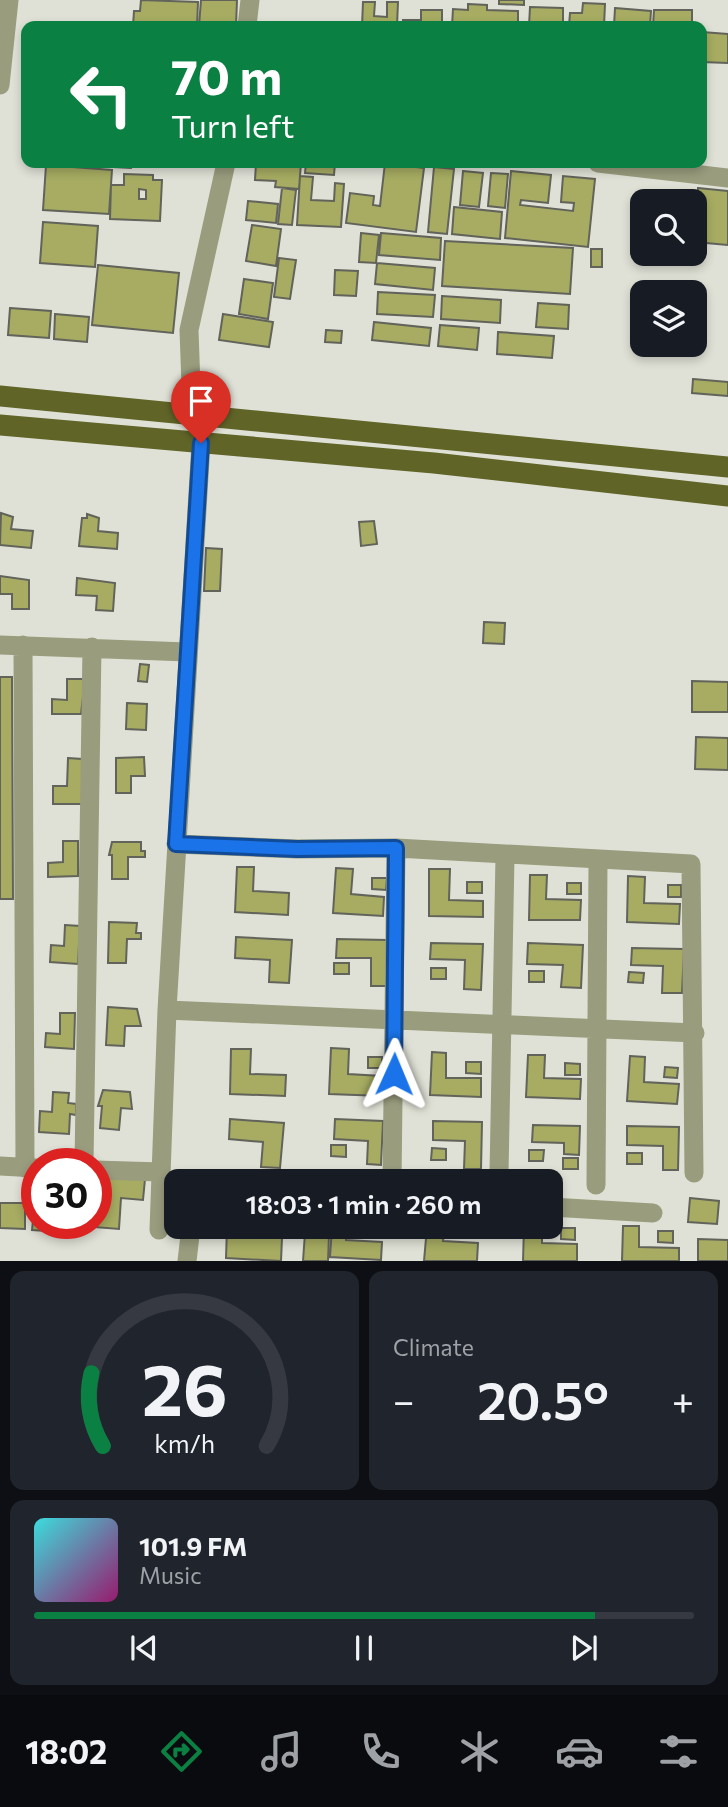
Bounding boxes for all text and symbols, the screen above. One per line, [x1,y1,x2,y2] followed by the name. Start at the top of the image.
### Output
[171,45,282,105] text: 70 m
[56,49,147,140] icon: left
[171,105,295,145] text: Turn left
[630,189,707,357] map controls
[630,189,707,266] button: search
[630,280,707,357] button: layers
[171,371,231,443] pin
[182,382,220,420] icon: arrive
[357,1037,431,1111] position arrow
[21,1148,112,1239] speed limit sign: 30
[246,1188,481,1219] text: 18:03 · 1 min · 260 m
[393,1333,474,1361] text: Climate
[142,1343,227,1432] text: 26
[477,1367,609,1431] text: 20.5°
[393,1376,415,1423] text: −
[672,1376,694,1423] text: +
[154,1428,215,1458] text: km/h
[139,1530,247,1561] text: 101.9 FM
[139,1561,202,1589] text: Music
[125,1629,163,1667] icon: previous
[345,1629,383,1667] icon: pause
[565,1629,603,1667] icon: next
[157,1727,206,1776] icon: directions
[257,1727,306,1776] icon: music
[356,1727,405,1776] icon: phone
[455,1727,504,1776] icon: climate
[555,1727,604,1776] icon: car
[654,1727,703,1776] icon: filters
[25,1731,107,1771] text: 18:02

